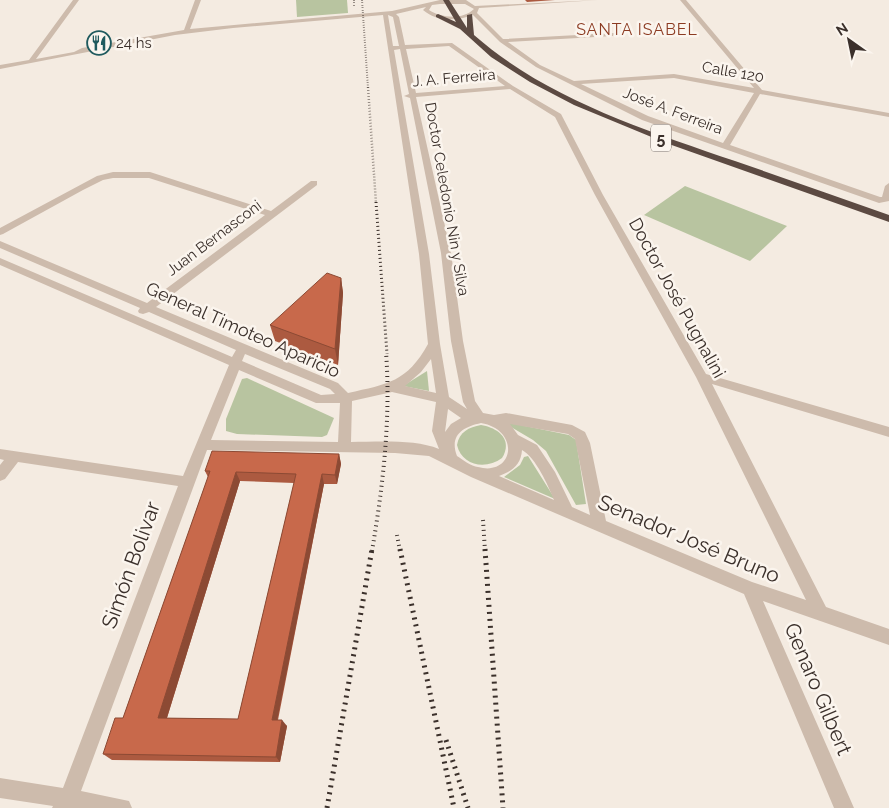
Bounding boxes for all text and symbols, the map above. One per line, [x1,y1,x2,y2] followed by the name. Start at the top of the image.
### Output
[824,15,874,65] north arrow
[833,19,851,39] text: N
[576,20,698,39] district label: SANTA ISABEL
[86,30,112,56] restaurant icon: 24 hs
[116,34,152,52] place label: 24 hs
[701,58,765,86] street label: Calle 120
[412,65,496,91] street label: J. A. Ferreira
[621,84,725,138] street label: José A. Ferreira
[421,101,473,297] street label: Doctor Celedonio Nin y Silva
[651,125,671,152] road number: 5
[163,196,265,280] street label: Juan Bernasconi
[625,214,730,381] street label: Doctor José Pugnalini
[143,277,344,382] street label: General Timoteo Aparicio
[595,489,784,588] street label: Senador José Bruno
[96,497,165,632] street label: Simón Bolivar
[779,619,858,759] street label: Genaro Gilbert

